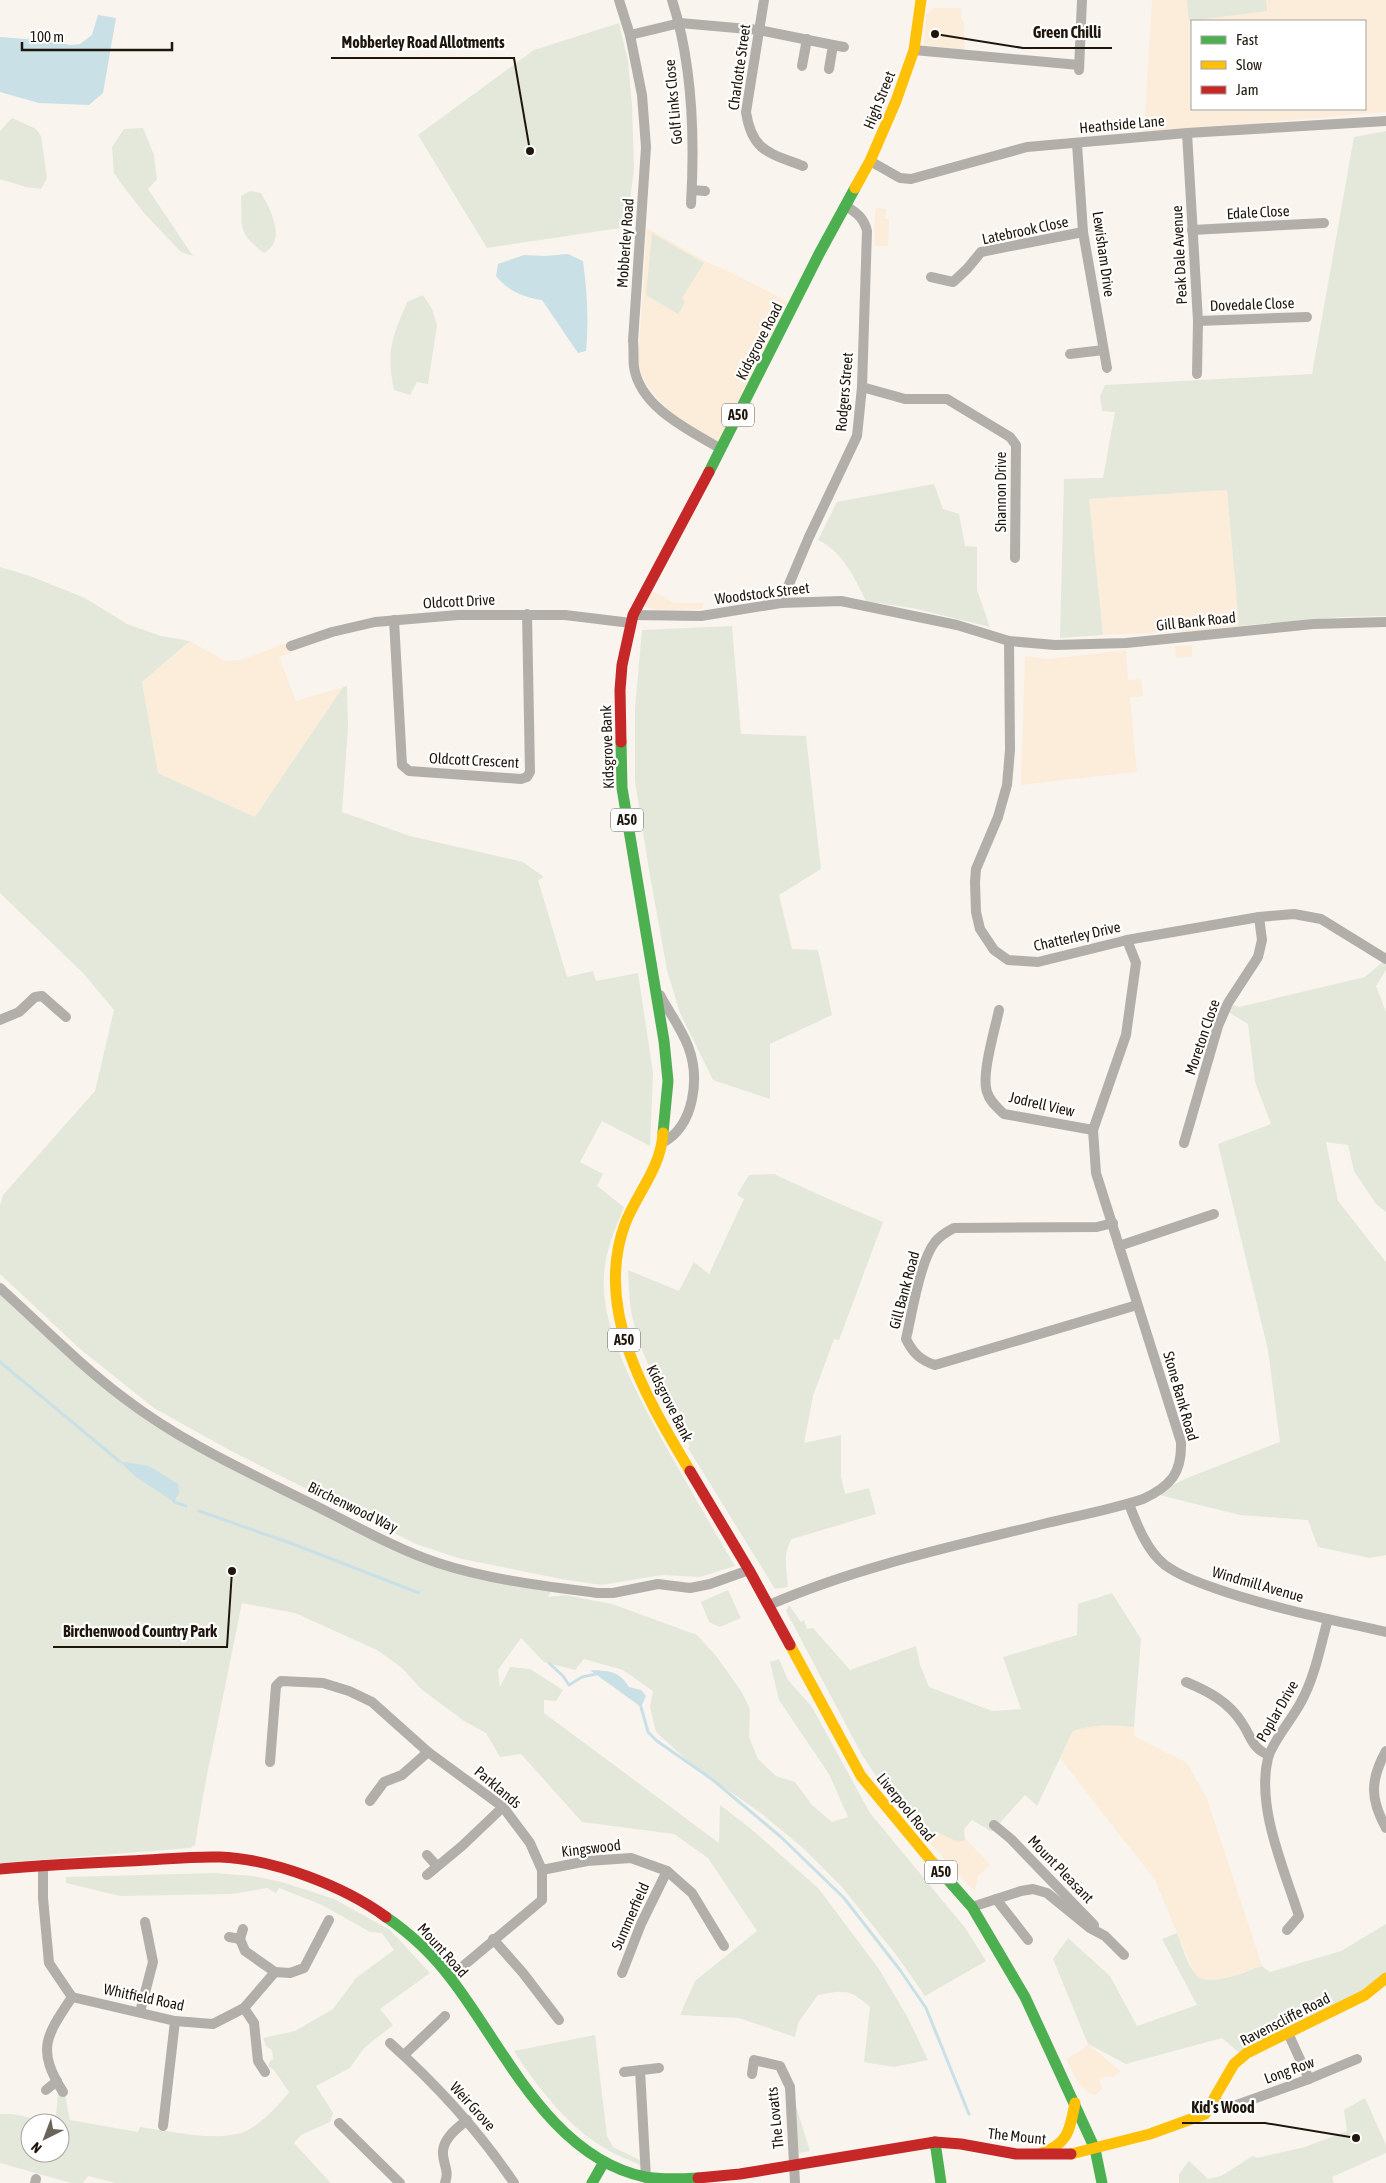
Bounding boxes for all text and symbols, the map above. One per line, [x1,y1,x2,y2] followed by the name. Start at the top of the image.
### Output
[1023,17,1112,48] callout: Green Chilli
[22,20,172,52] scale bar
[1191,20,1366,110] legend
[725,23,753,111] street label: Charlotte Street
[1033,23,1102,41] text: Green Chilli
[331,27,514,58] callout: Mobberley Road Allotments
[30,28,64,45] text: 100 m
[1236,31,1258,48] text: Fast
[341,33,505,51] text: Mobberley Road Allotments
[1236,56,1262,73] text: Slow
[661,59,685,145] street label: Golf Links Close
[860,69,898,131] street label: High Street
[1236,81,1259,98] text: Jam
[1079,112,1166,136] street label: Heathside Lane
[613,198,637,288] street label: Mobberley Road
[1226,202,1290,222] street label: Edale Close
[1168,205,1190,305] street label: Peak Dale Avenue
[1090,210,1118,298] street label: Lewisham Drive
[980,213,1070,247] street label: Latebrook Close
[1209,294,1295,314] street label: Dovedale Close
[732,299,786,383] street label: Kidsgrove Road
[832,352,856,432] street label: Rodgers Street
[722,404,754,426] road number: A50
[992,452,1009,532] street label: Shannon Drive
[714,579,810,607] street label: Woodstock Street
[423,591,496,611] street label: Oldcott Drive
[1155,608,1237,634] street label: Gill Bank Road
[597,704,617,789] street label: Kidsgrove Bank
[428,749,520,771] street label: Oldcott Crescent
[611,808,643,832] road number: A50
[1032,918,1122,954] street label: Chatterley Drive
[1181,997,1223,1077] street label: Moreton Close
[1008,1088,1076,1120] street label: Jodrell View
[885,1249,923,1331] street label: Gill Bank Road
[608,1328,640,1352] road number: A50
[1160,1349,1202,1443] street label: Stone Bank Road
[643,1362,697,1445] street label: Kidsgrove Bank
[305,1478,401,1536] street label: Birchenwood Way
[1210,1563,1306,1605] street label: Windmill Avenue
[53,1616,227,1647] callout: Birchenwood Country Park
[63,1622,218,1640] text: Birchenwood Country Park
[1253,1677,1301,1745] street label: Poplar Drive
[471,1763,525,1811] street label: Parklands
[873,1770,939,1844] street label: Liverpool Road
[1025,1832,1097,1906] street label: Mount Pleasant
[560,1836,622,1860] street label: Kingswood
[925,1860,957,1884] road number: A50
[608,1880,652,1952] street label: Summerfield
[414,1920,472,1980] street label: Mount Road
[102,1980,186,2014] street label: Whitfield Road
[1237,1989,1333,2049] street label: Ravenscliffe Road
[1262,2053,1316,2087] street label: Long Row
[447,2078,499,2134] street label: Weir Grove
[763,2086,787,2150] street label: The Lovatts
[1182,2092,1265,2123] callout: Kid's Wood
[1191,2098,1255,2116] text: Kid's Wood
[20,2113,70,2163] north arrow
[987,2124,1047,2148] street label: The Mount
[28,2139,45,2156] text: N

